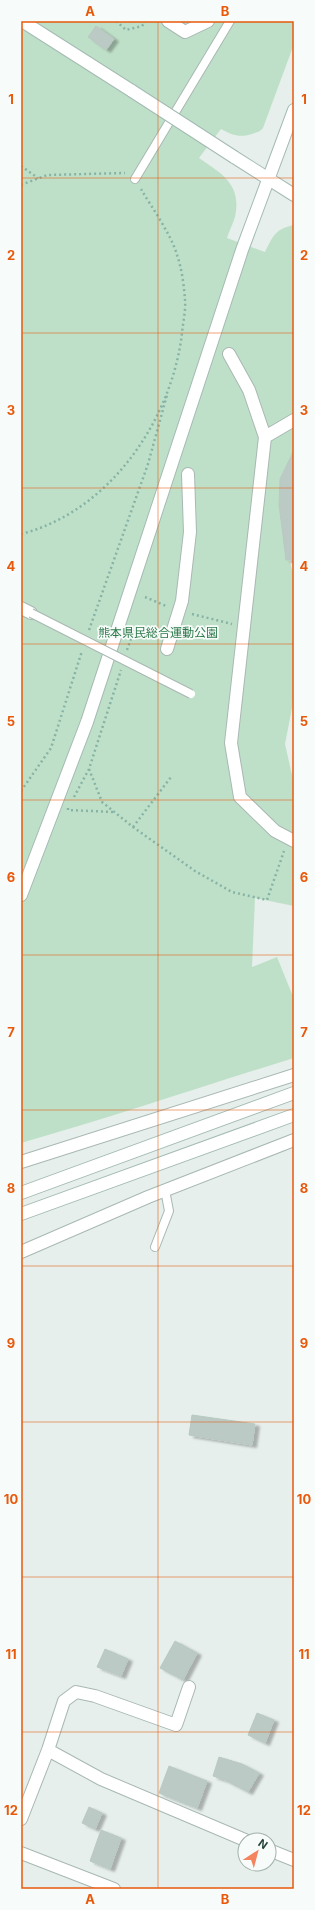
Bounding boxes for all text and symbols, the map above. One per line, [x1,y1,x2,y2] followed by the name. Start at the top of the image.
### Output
[85,3,95,19] text: A
[221,3,230,19] text: B
[8,91,14,107] text: 1
[301,91,307,107] text: 1
[7,247,15,263] text: 2
[300,247,308,263] text: 2
[7,402,15,418] text: 3
[300,402,308,418] text: 3
[7,558,16,574] text: 4
[300,558,309,574] text: 4
[98,625,218,640] park label: 熊本県民総合運動公園
[7,713,15,729] text: 5
[300,713,308,729] text: 5
[7,869,15,885] text: 6
[300,869,308,885] text: 6
[7,1024,15,1040] text: 7
[300,1024,308,1040] text: 7
[7,1180,15,1196] text: 8
[300,1180,308,1196] text: 8
[7,1335,15,1351] text: 9
[300,1335,308,1351] text: 9
[4,1491,18,1507] text: 10
[297,1491,311,1507] text: 10
[5,1646,17,1662] text: 11
[298,1646,310,1662] text: 11
[4,1802,18,1818] text: 12
[297,1802,311,1818] text: 12
[237,1832,277,1872] north arrow
[255,1836,270,1852] text: N
[85,1891,95,1907] text: A
[221,1891,230,1907] text: B

